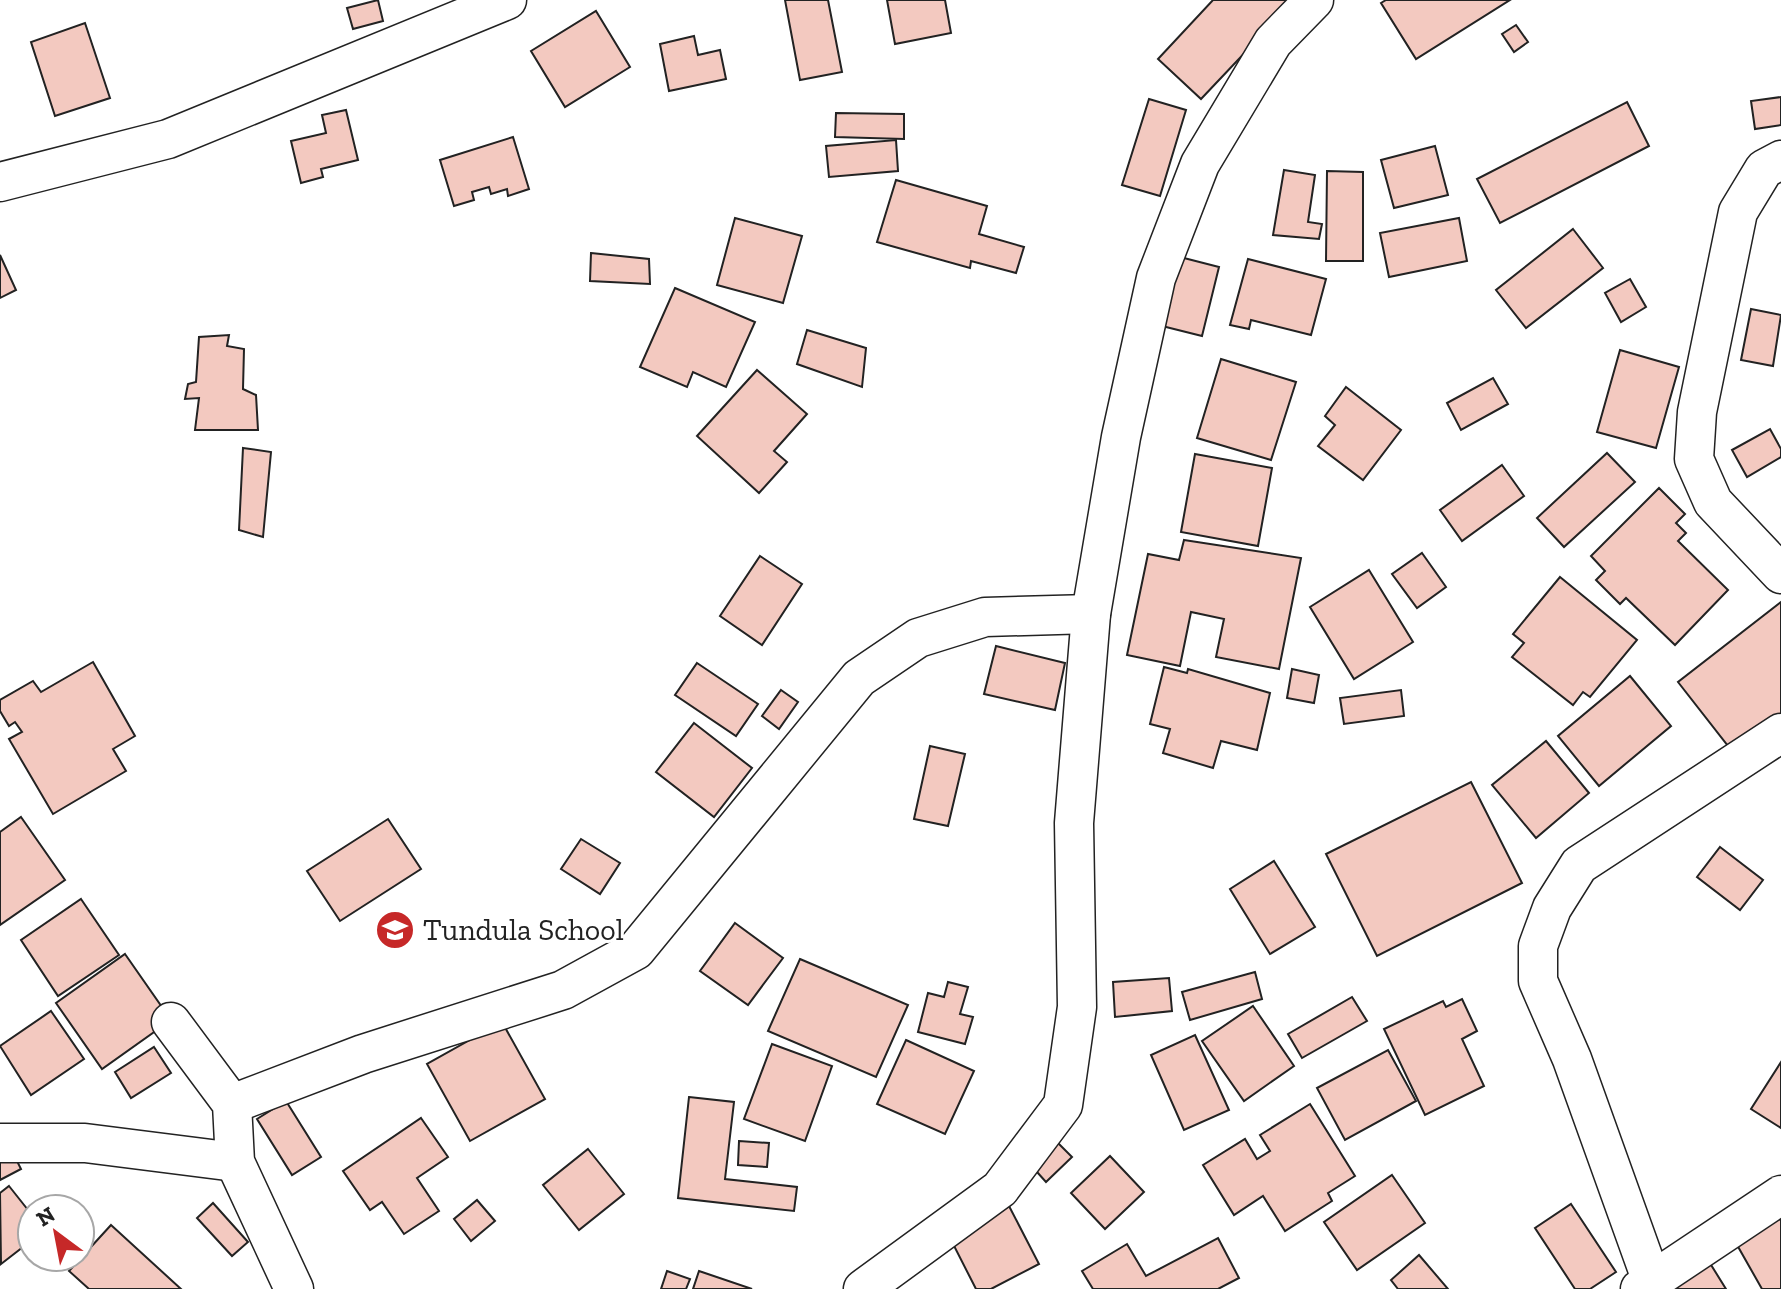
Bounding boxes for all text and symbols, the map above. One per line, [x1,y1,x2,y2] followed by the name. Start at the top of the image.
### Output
[374,909,416,951] school or university icon: Tundula School
[423,912,624,948] place label: Tundula School
[16,1193,96,1273] north arrow
[31,1200,60,1232] text: N

